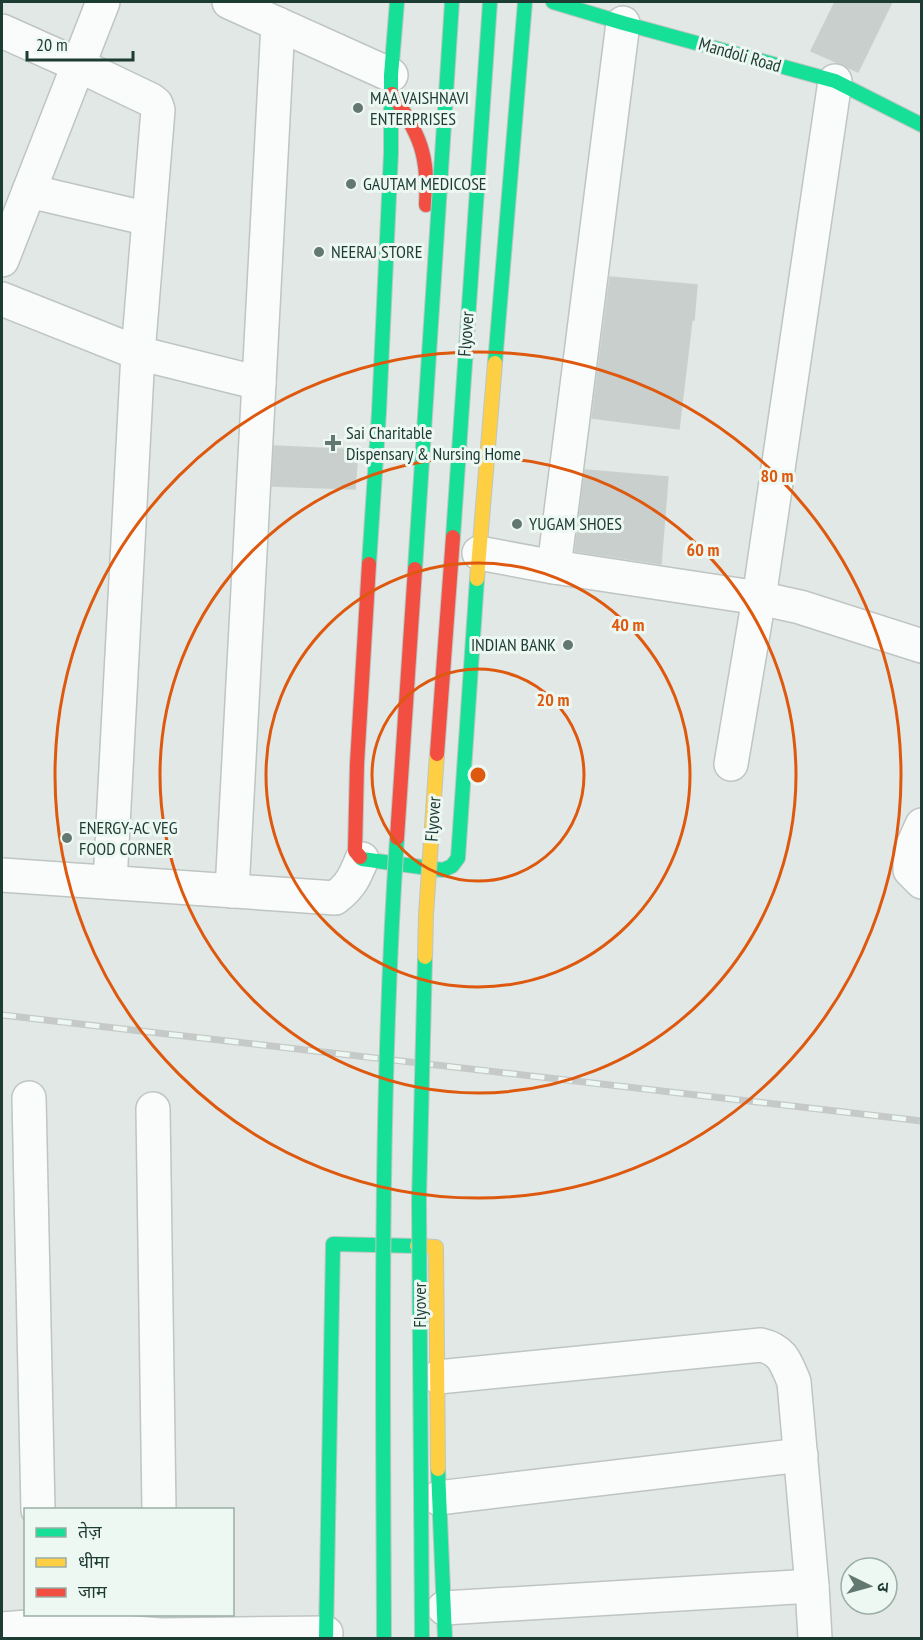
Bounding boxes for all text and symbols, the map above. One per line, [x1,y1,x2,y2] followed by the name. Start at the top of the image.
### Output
[27,24,134,62] scale bar
[696,32,784,77] street label: Mandoli Road
[36,33,68,56] text: 20 m
[370,86,469,130] place label: MAA VAISHNAVI ENTERPRISES
[351,101,365,115] marker: MAA VAISHNAVI ENTERPRISES
[363,172,487,195] place label: GAUTAM MEDICOSE
[344,177,358,191] marker: GAUTAM MEDICOSE
[331,240,422,263] place label: NEERAJ STORE
[312,245,326,259] marker: NEERAJ STORE
[452,310,479,357] street label: Flyover
[346,421,521,465] place label: Sai Charitable Dispensary & Nursing Home
[324,434,342,452] marker: Sai Charitable Dispensary & Nursing Home
[761,464,793,487] text: 80 m
[529,512,622,535] place label: YUGAM SHOES
[510,517,524,531] marker: YUGAM SHOES
[687,538,719,561] text: 60 m
[612,613,644,636] text: 40 m
[471,633,556,656] place label: INDIAN BANK
[561,638,575,652] marker: INDIAN BANK
[537,688,569,711] text: 20 m
[468,765,488,785] centre of rings
[419,795,446,842] street label: Flyover
[79,816,178,860] place label: ENERGY-AC VEG FOOD CORNER
[60,831,74,845] marker: ENERGY-AC VEG FOOD CORNER
[408,1282,431,1328] street label: Flyover
[24,1508,234,1616] legend
[78,1520,102,1543] text: तेज़
[78,1550,109,1573] text: धीमा
[839,1556,899,1616] north arrow
[78,1580,108,1603] text: जाम
[874,1582,894,1593] text: उ

